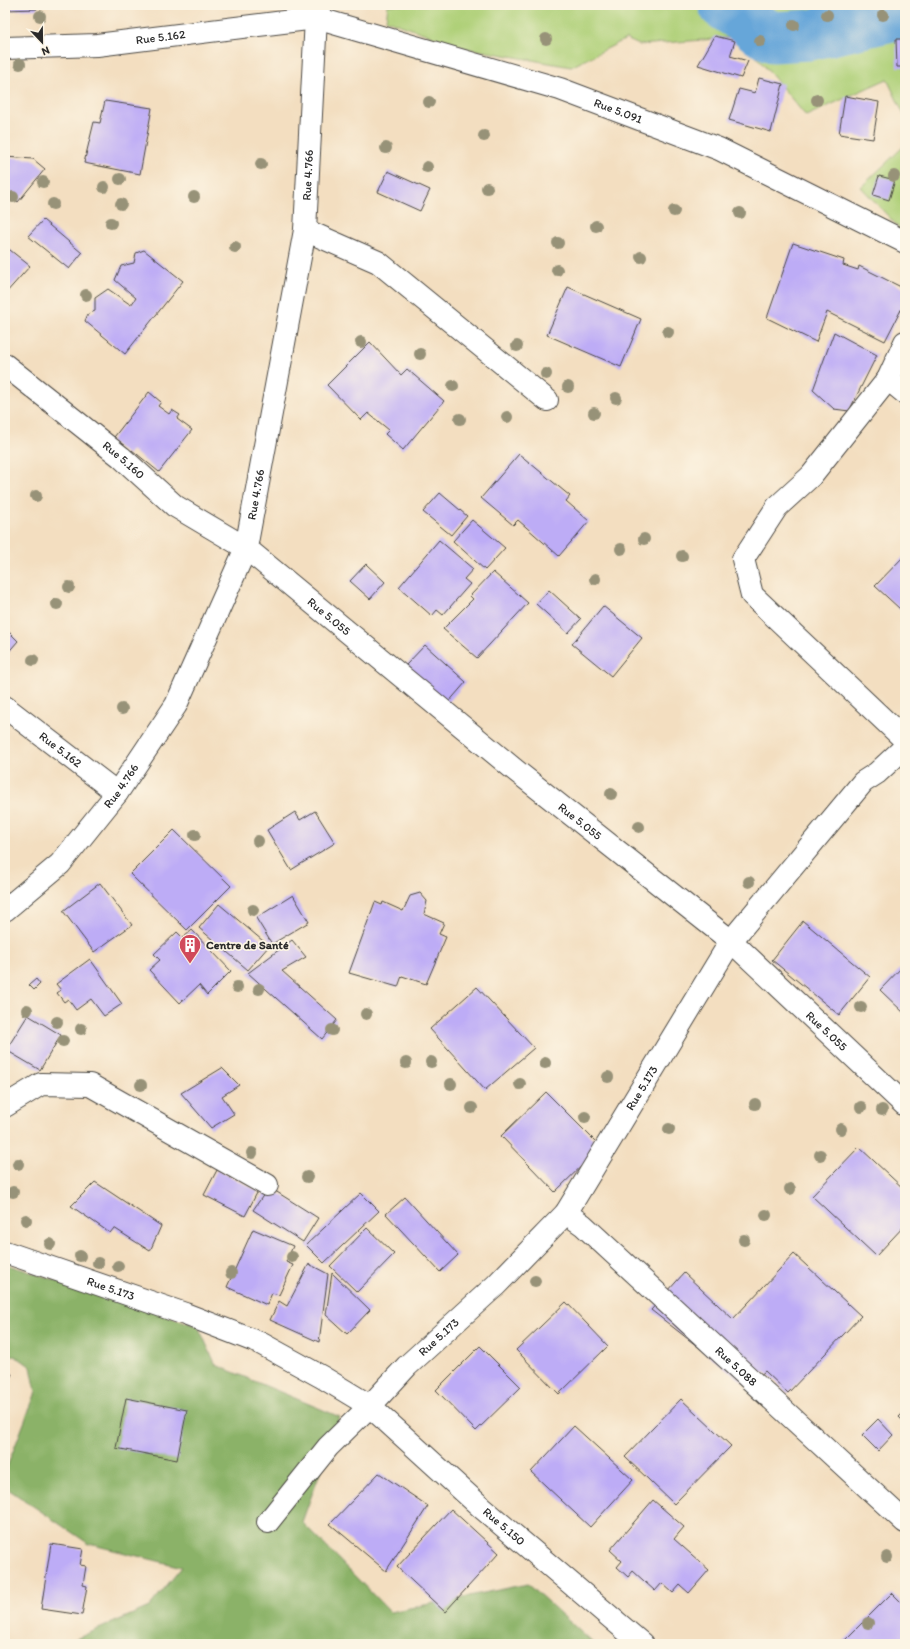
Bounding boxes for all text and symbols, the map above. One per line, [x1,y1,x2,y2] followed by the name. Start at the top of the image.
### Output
[22,22,62,62] north arrow
[135,27,187,47] street label: Rue 5.162
[40,43,51,58] text: N
[592,95,645,127] street label: Rue 5.091
[300,149,316,201] street label: Rue 4.766
[100,438,147,482] street label: Rue 5.160
[244,468,267,521] street label: Rue 4.766
[305,595,353,638] street label: Rue 5.055
[37,729,85,771] street label: Rue 5.162
[101,761,142,811] street label: Rue 4.766
[555,800,604,843] street label: Rue 5.055
[177,932,203,965] building icon: Centre de Santé
[206,938,289,952] place label: Centre de Santé
[803,1008,850,1054] street label: Rue 5.055
[623,1063,661,1113] street label: Rue 5.173
[85,1274,137,1303] street label: Rue 5.173
[416,1315,462,1359] street label: Rue 5.173
[712,1343,760,1389] street label: Rue 5.088
[480,1505,528,1548] street label: Rue 5.150

